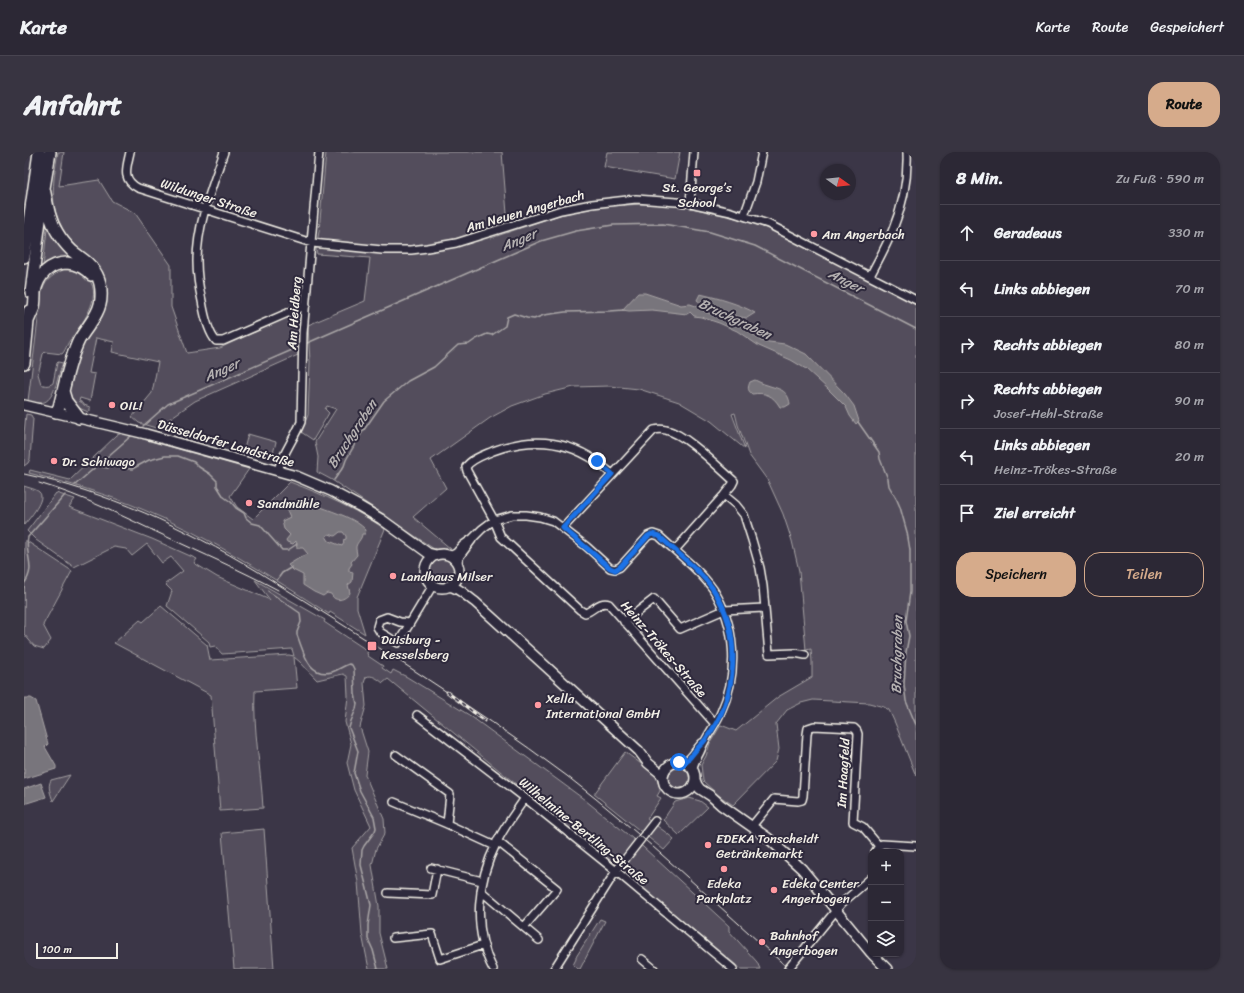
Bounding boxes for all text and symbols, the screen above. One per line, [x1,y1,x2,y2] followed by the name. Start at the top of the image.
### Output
[20,11,67,44] text: Karte
[1036,15,1070,40] text: Karte
[1092,15,1128,40] text: Route
[1150,15,1224,40] text: Gespeichert
[24,80,122,129] text: Anfahrt
[1148,82,1220,127] button: Route
[956,163,1004,193] text: 8 Min.
[820,164,856,200] north arrow
[1116,167,1204,190] text: Zu Fuß · 590 m
[692,168,702,178] marker: St. George’s School
[158,172,261,225] street label: Wildunger Straße
[662,176,733,214] place label: St. George’s School
[462,183,587,239] street label: Am Neuen Angerbach
[496,220,543,259] water label: Anger
[994,220,1062,246] text: Geradeaus
[1168,221,1204,244] text: 330 m
[956,222,978,244] icon: ahead
[821,223,905,246] place label: Am Angerbach
[809,229,819,239] marker: Am Angerbach
[823,261,870,301] water label: Anger
[280,275,308,351] street label: Am Heidberg
[994,276,1090,302] text: Links abbiegen
[1175,277,1204,300] text: 70 m
[956,278,978,300] icon: left
[694,291,777,347] water label: Bruchgraben
[994,332,1102,358] text: Rechts abbiegen
[1175,333,1204,356] text: 80 m
[956,334,978,356] icon: right
[199,350,246,389] water label: Anger
[994,376,1102,402] text: Rechts abbiegen
[1174,389,1204,412] text: 90 m
[956,390,978,412] icon: right
[320,393,385,474] water label: Bruchgraben
[120,394,142,417] place label: OIL!
[107,400,117,410] marker: OIL!
[994,402,1103,425] text: Josef-Hehl-Straße
[155,412,297,474] street label: Düsseldorfer Landstraße
[994,432,1090,458] text: Links abbiegen
[1175,445,1204,468] text: 20 m
[956,446,978,468] icon: left
[62,450,135,473] place label: Dr. Schiwago
[588,452,606,470] route end
[49,456,59,466] marker: Dr. Schiwago
[994,458,1117,481] text: Heinz-Trökes-Straße
[257,492,320,515] place label: Sandmühle
[244,498,254,508] marker: Sandmühle
[994,500,1075,526] text: Ziel erreicht
[956,502,978,524] icon: arrive
[956,552,1076,597] button: Speichern
[1084,552,1204,597] button: Teilen
[401,565,493,588] place label: Landhaus Milser
[388,571,398,581] marker: Landhaus Milser
[615,595,713,703] street label: Heinz-Trökes-Straße
[884,614,910,694] water label: Bruchgraben
[381,628,449,666] place label: Duisburg - Kesselsberg
[366,640,378,652] marker: Duisburg - Kesselsberg
[545,687,661,725] place label: Xella International GmbH
[533,700,543,710] marker: Xella International GmbH
[830,736,856,809] street label: Im Haagfeld
[670,753,688,771] route start
[514,771,654,891] street label: Wilhelmine-Bertling-Straße
[716,827,819,865] place label: EDEKA Tonscheidt Getränkemarkt
[703,840,713,850] marker: EDEKA Tonscheidt Getränkemarkt
[868,849,904,957] map controls
[868,849,904,885] button: +
[719,864,729,874] marker: Edeka Parkplatz
[696,872,753,910] place label: Edeka Parkplatz
[781,872,859,910] place label: Edeka Center Angerbogen
[769,885,779,895] marker: Edeka Center Angerbogen
[868,885,904,921] button: −
[868,921,904,957] button: layers
[769,924,838,962] place label: Bahnhof Angerbogen
[757,937,767,947] marker: Bahnhof Angerbogen
[42,940,72,959] text: 100 m
[36,941,118,960] scale bar

